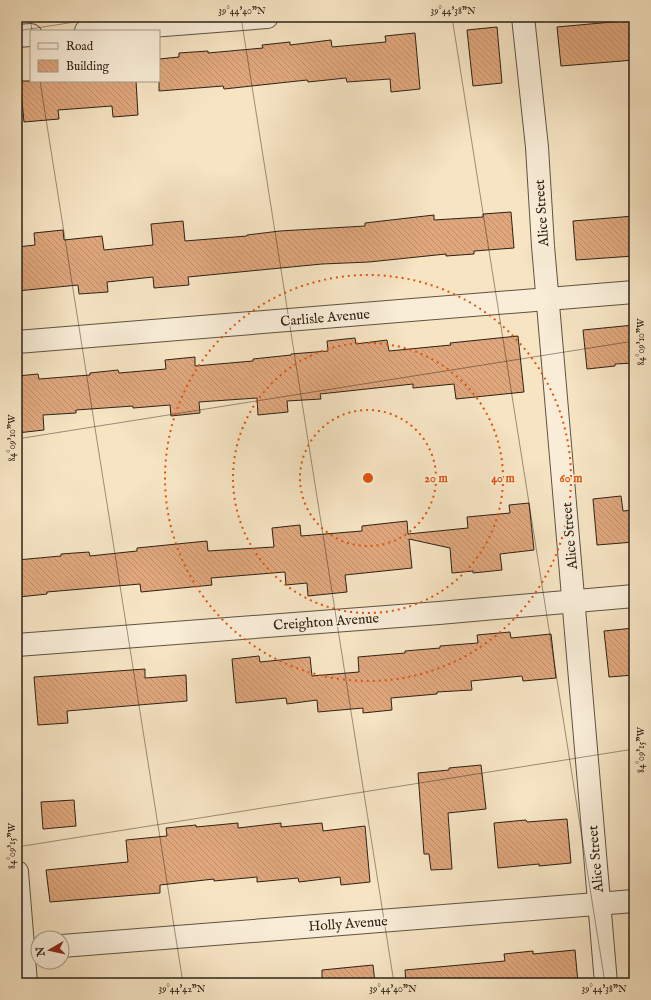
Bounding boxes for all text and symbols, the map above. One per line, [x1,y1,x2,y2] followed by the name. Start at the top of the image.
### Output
[218,5,266,18] text: 39°44'40"N
[430,5,476,18] text: 39°44'38"N
[30,30,160,82] legend
[66,39,94,54] text: Road
[66,59,110,74] text: Building
[531,179,553,248] street label: Alice Street
[280,305,371,331] street label: Carlisle Avenue
[635,318,648,366] text: 84°09'10"W
[6,414,19,462] text: 84°09'10"W
[361,471,375,485] centre of rings
[424,471,448,486] text: 20 m
[491,471,516,486] text: 40 m
[560,471,583,486] text: 60 m
[558,501,582,571] street label: Alice Street
[273,609,380,635] street label: Creighton Avenue
[635,727,648,773] text: 84°09'15"W
[6,823,19,869] text: 84°09'15"W
[584,824,608,894] street label: Alice Street
[308,912,389,936] street label: Holly Avenue
[30,930,70,970] north arrow
[33,945,49,958] text: N
[158,983,206,996] text: 39°44'42"N
[369,983,417,996] text: 39°44'40"N
[581,983,627,996] text: 39°44'38"N

